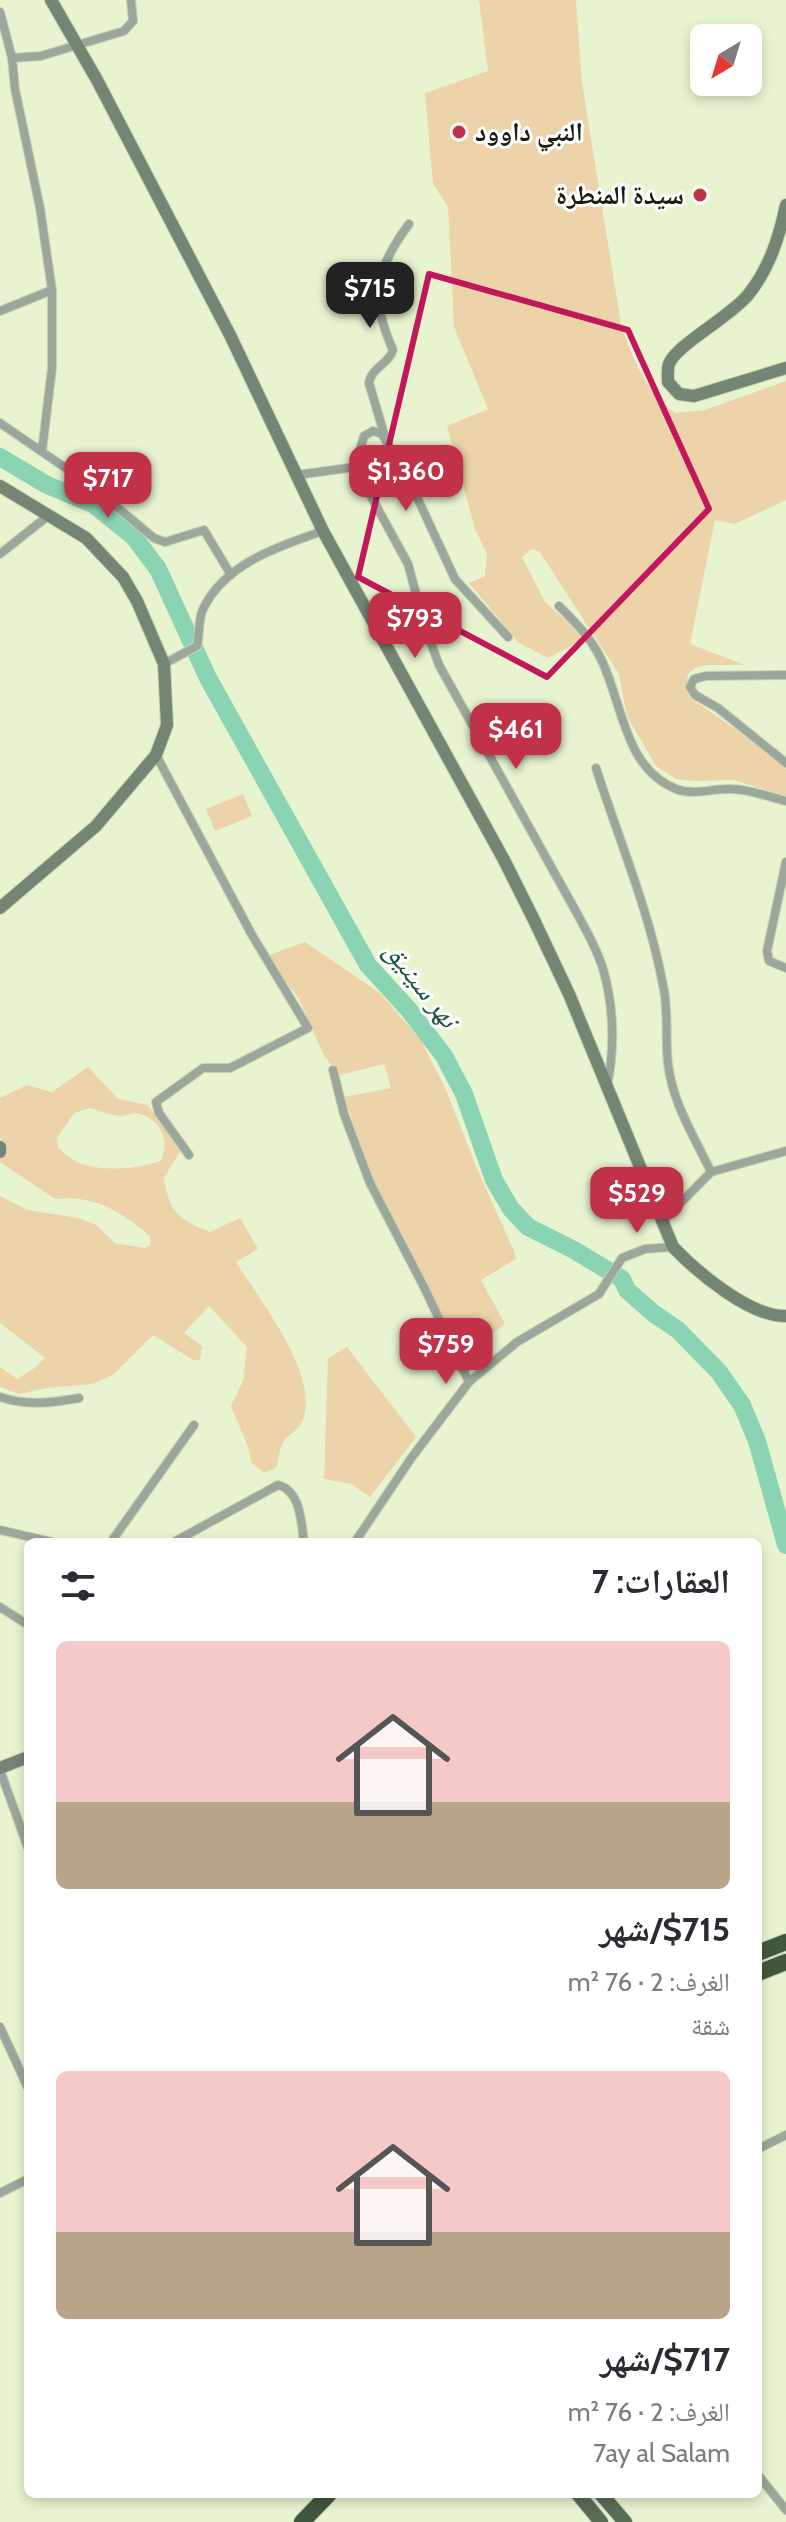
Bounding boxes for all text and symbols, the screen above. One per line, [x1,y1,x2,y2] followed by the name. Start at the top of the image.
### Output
[690,24,762,96] north arrow
[690,24,762,96] map controls
[475,116,583,152] place label: النبي داوود
[450,123,468,141] marker: النبي داوود
[556,179,684,211] place label: سيدة المنطرة
[691,186,709,204] marker: سيدة المنطرة
[323,262,417,330] pin: $715
[344,272,396,304] text: $715
[341,445,471,513] pin: $1,360
[61,452,155,520] pin: $717
[367,455,445,487] text: $1,360
[82,462,134,494] text: $717
[368,592,462,660] pin: $793
[387,602,443,634] text: $793
[469,703,563,771] pin: $461
[488,713,544,745] text: $461
[377,934,469,1038] water label: نهر سينيق
[590,1167,684,1235] pin: $529
[608,1177,666,1209] text: $529
[399,1318,493,1386] pin: $759
[418,1328,474,1360] text: $759
[592,1560,730,1602] text: العقارات: 7
[56,1564,100,1608] icon: filters
[321,1693,465,1837] icon: home
[599,1908,730,1950] text: $715/شهر
[568,1966,730,1998] text: الغرف: 2 · 76 m²
[691,2010,730,2042] text: شقة
[321,2123,465,2267] icon: home
[600,2338,730,2380] text: $717/شهر
[568,2396,730,2428] text: الغرف: 2 · 76 m²
[593,2437,730,2469] text: 7ay al Salam

